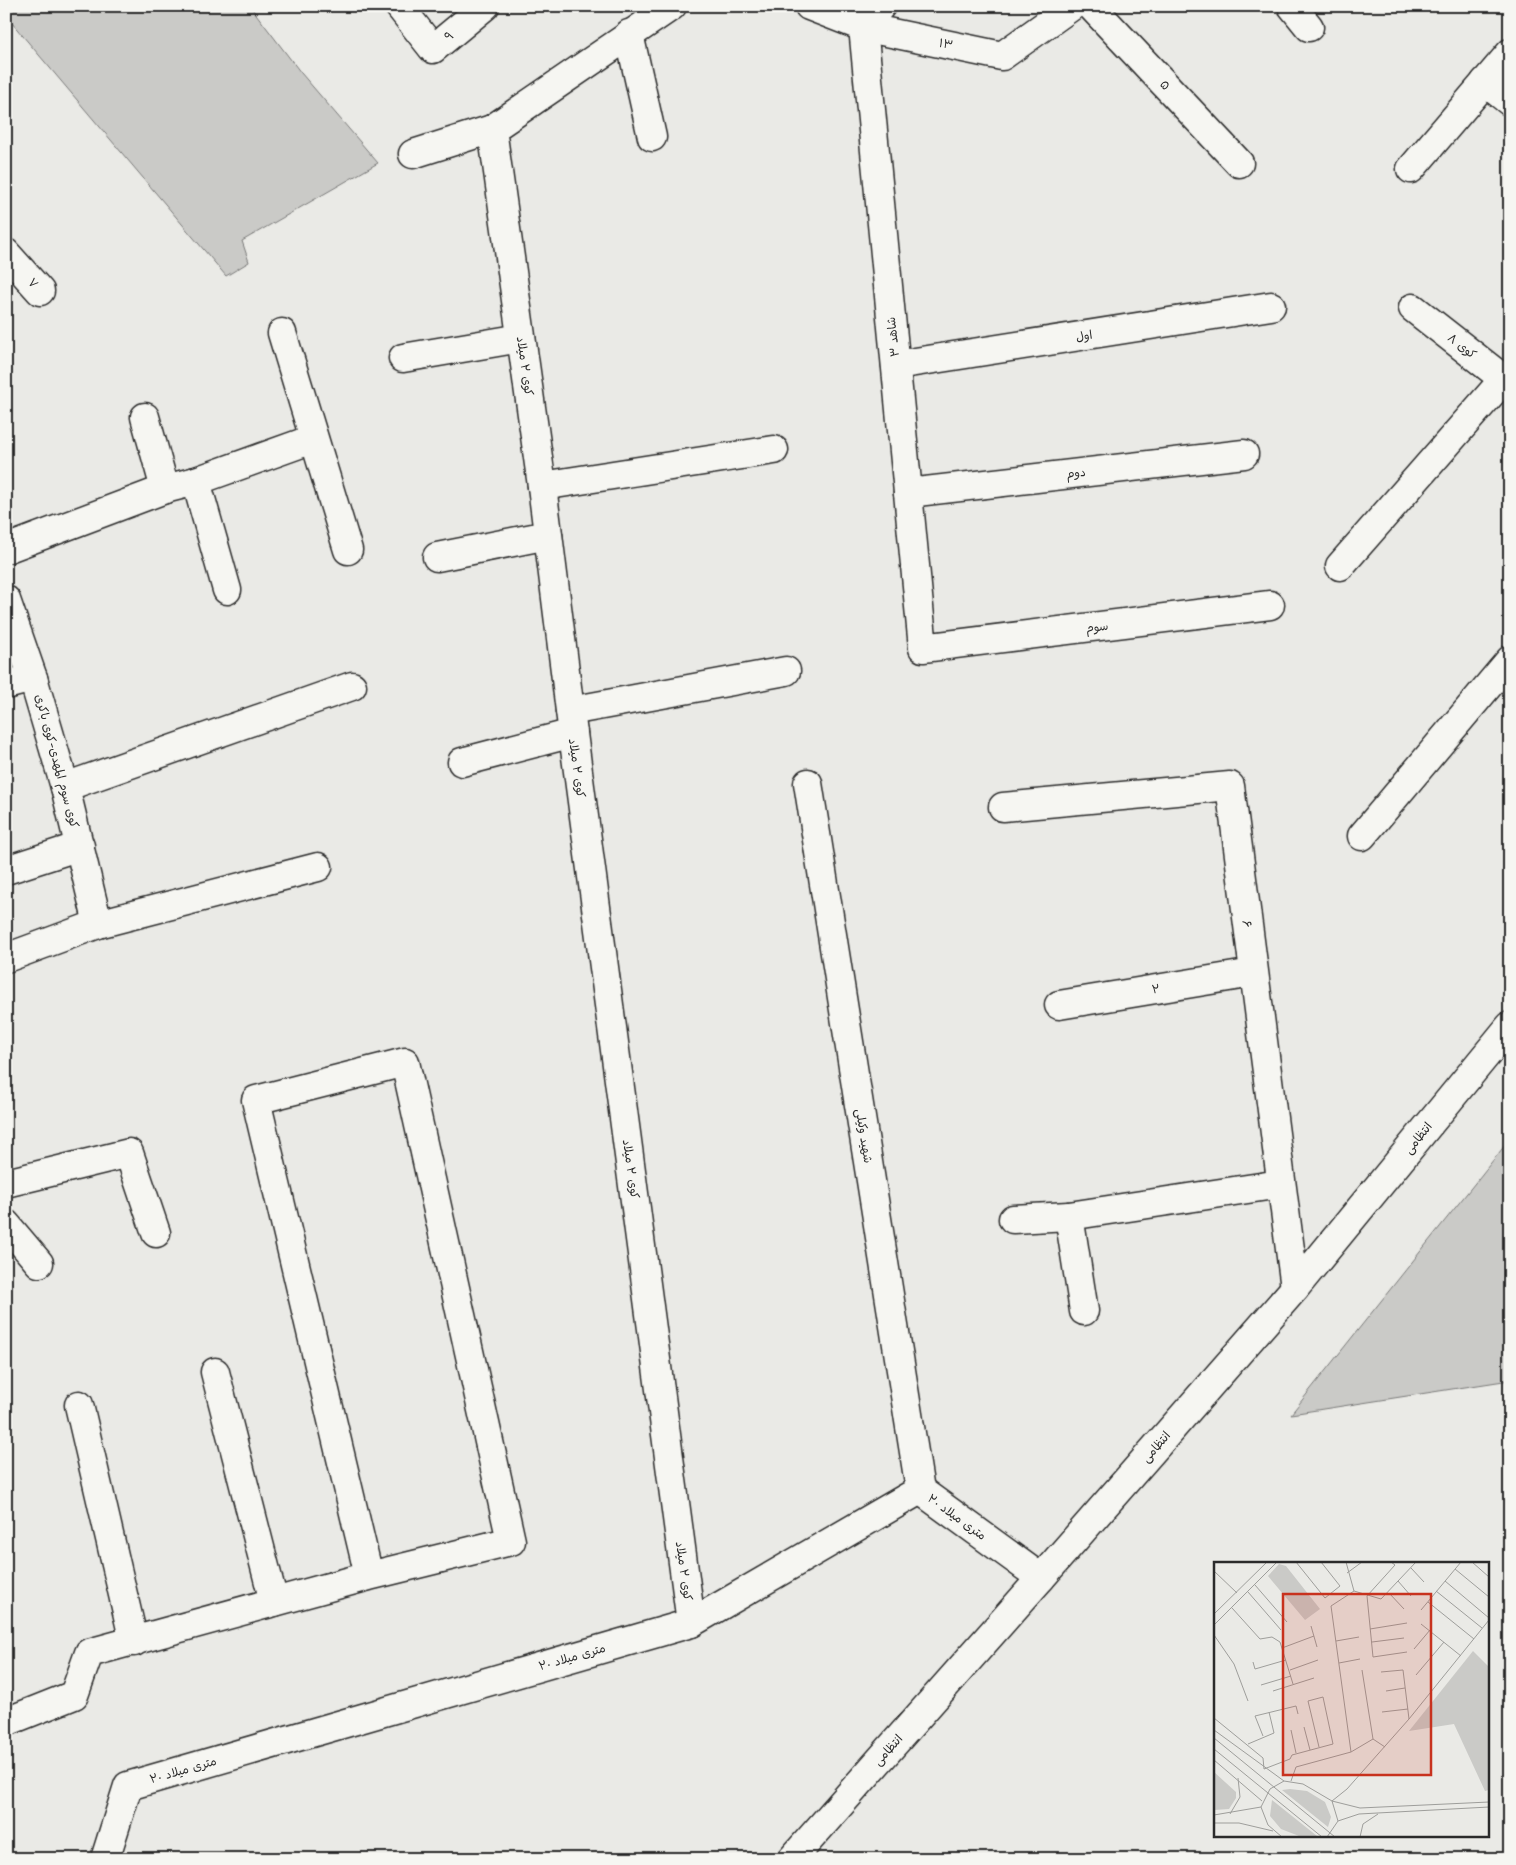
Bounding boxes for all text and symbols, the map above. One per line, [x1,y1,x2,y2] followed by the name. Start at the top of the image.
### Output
[441,27,457,45] street label: ۹
[937,35,955,53] street label: ۱۳
[1156,77,1174,93] street label: ۵
[24,275,42,291] street label: ۷
[883,316,903,358] street label: شاهد ۳
[1075,327,1093,345] street label: اول
[1444,330,1480,362] street label: کوی ۸
[513,335,537,397] street label: کوی ۲ میلاد
[1065,464,1087,483] street label: دوم
[1085,618,1109,637] street label: سوم
[30,692,83,830] street label: کوی سوم المهدی-کوی باکری
[565,737,589,799] street label: کوی ۲ میلاد
[1239,919,1255,929] street label: ۶
[1151,980,1161,998] street label: ۲
[852,1108,876,1164] street label: شهید وکیلی
[1400,1119,1436,1157] street label: انتظامی
[619,1138,643,1200] street label: کوی ۲ میلاد
[1138,1428,1174,1466] street label: انتظامی
[924,1490,990,1544] street label: ۲۰ متری میلاد
[672,1540,696,1602] street label: کوی ۲ میلاد
[1214,1562,1488,1838] inset map
[537,1640,607,1674] street label: ۲۰ متری میلاد
[870,1731,906,1769] street label: انتظامی
[148,1753,218,1787] street label: ۲۰ متری میلاد

